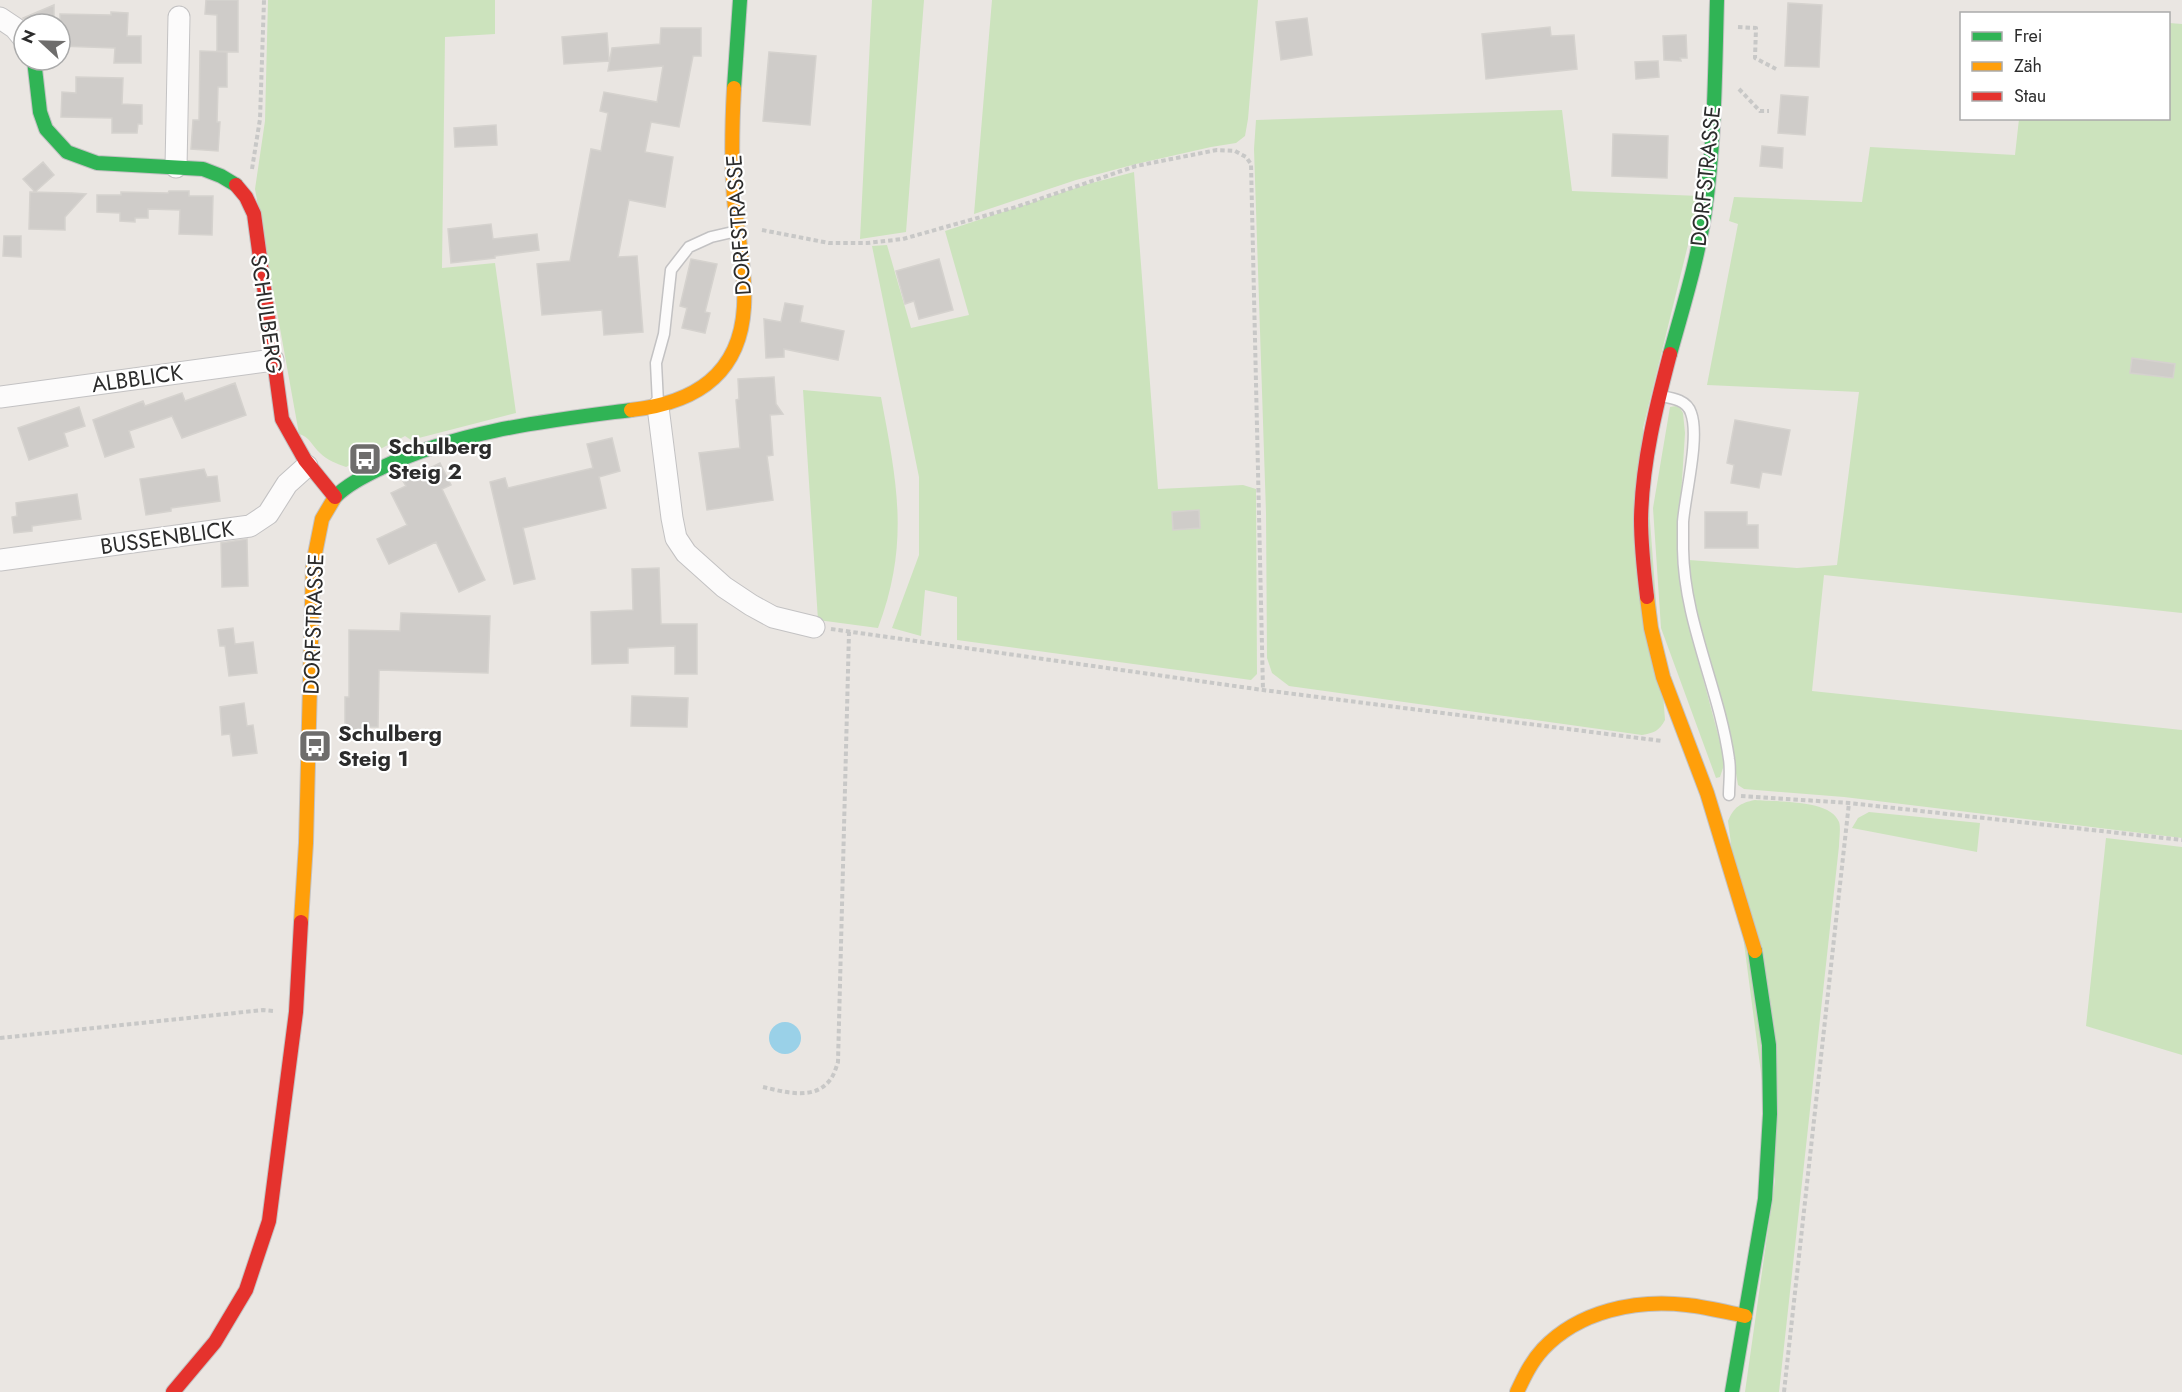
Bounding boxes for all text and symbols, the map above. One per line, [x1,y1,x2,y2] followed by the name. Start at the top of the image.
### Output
[12,12,72,72] north arrow
[1960,12,2170,120] legend
[2014,23,2043,49] text: Frei
[16,26,42,47] text: N
[2014,53,2042,79] text: Zäh
[2014,83,2046,109] text: Stau
[1682,104,1728,248] street label: DORFSTRASSE
[717,154,759,296] street label: DORFSTRASSE
[243,252,291,376] street label: SCHULBERG
[89,356,185,400] street label: ALBBLICK
[388,430,492,487] place label: Schulberg Steig 2
[347,441,383,477] bus stop icon: Schulberg Steig 2
[98,512,236,562] street label: BUSSENBLICK
[295,553,331,695] street label: DORFSTRASSE
[338,717,442,774] place label: Schulberg Steig 1
[297,728,333,764] bus stop icon: Schulberg Steig 1

